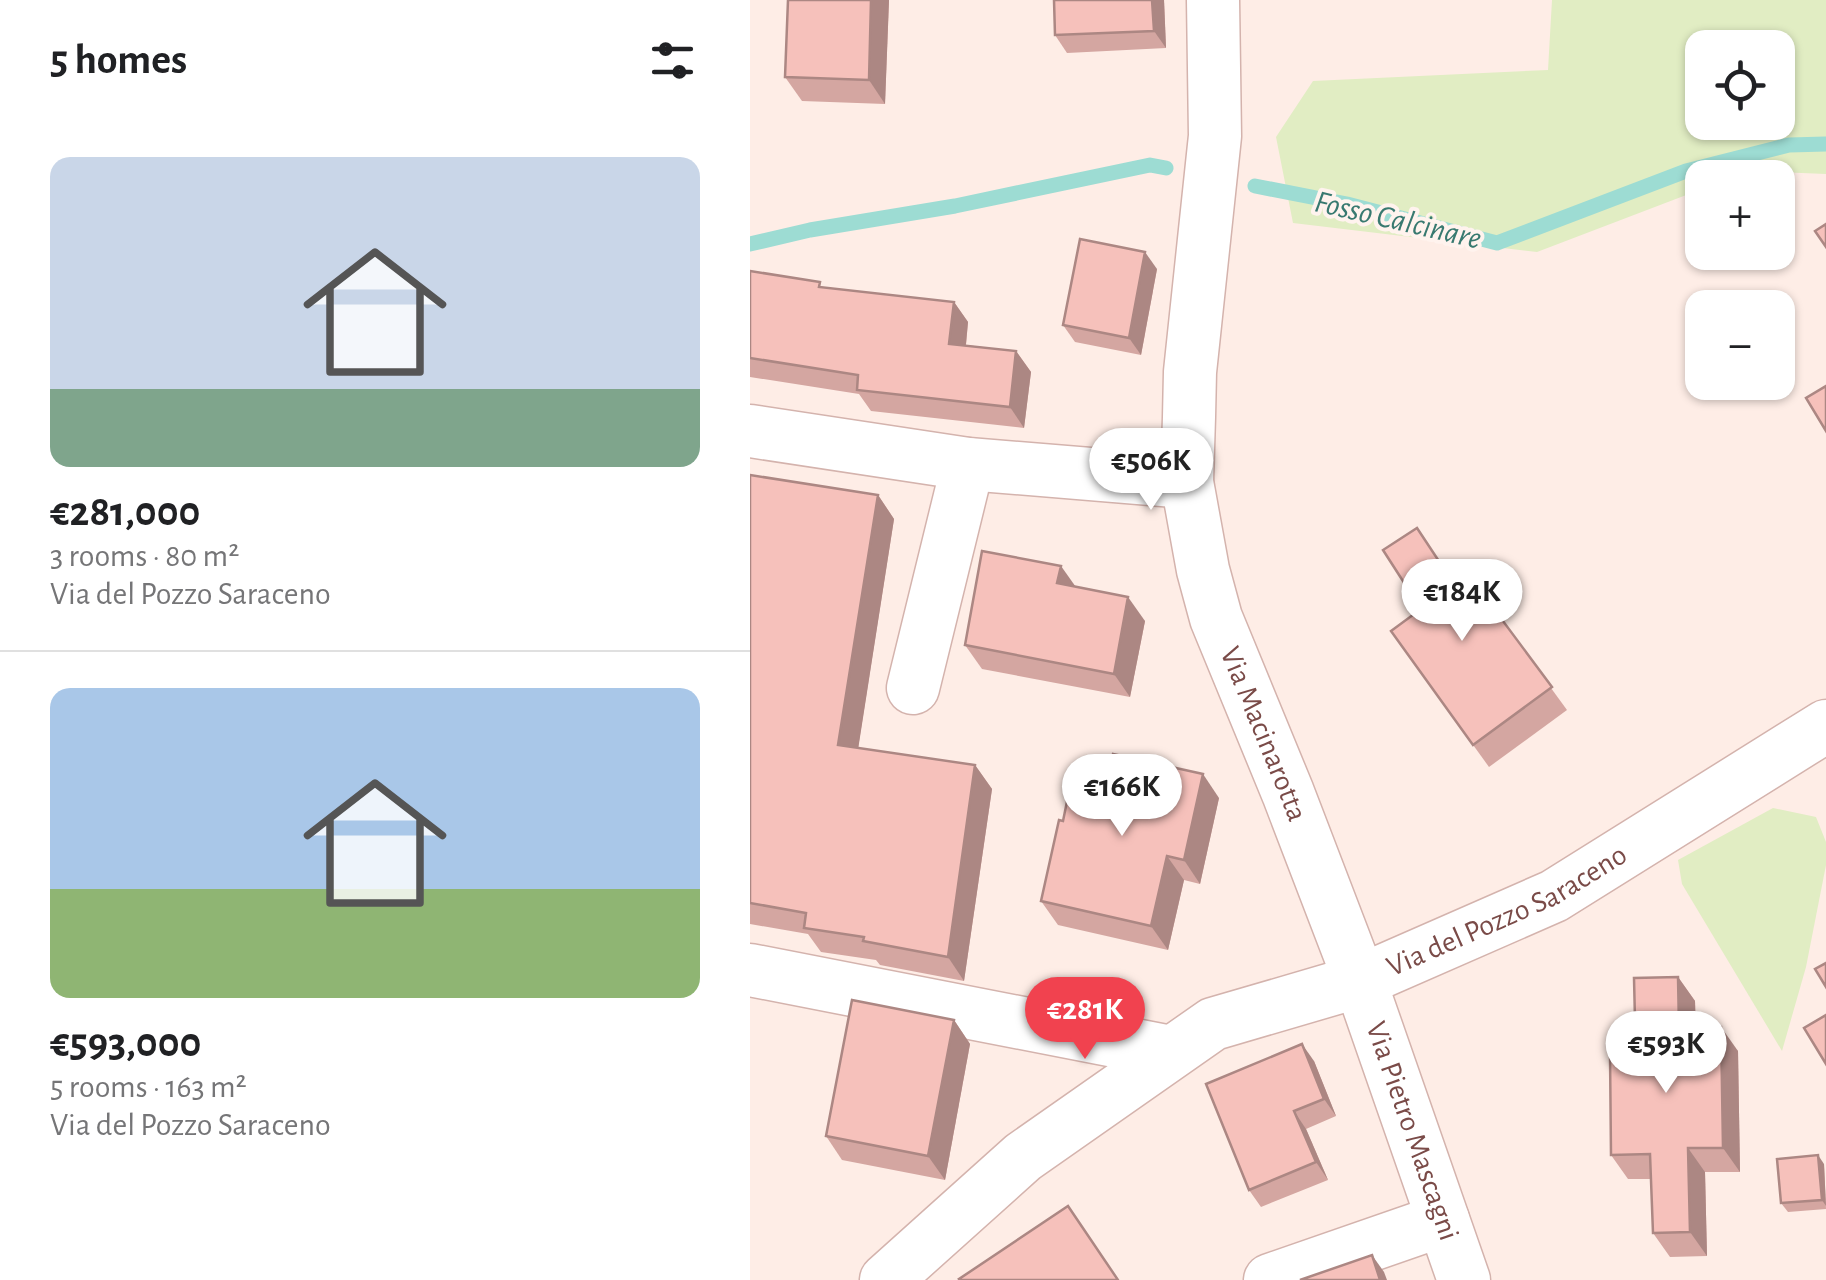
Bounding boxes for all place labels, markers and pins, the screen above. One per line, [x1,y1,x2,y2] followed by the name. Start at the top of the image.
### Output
[1081,428,1221,513] pin: €506K
[1392,559,1532,644] pin: €184K
[1052,754,1192,839] pin: €166K
[1015,977,1155,1062] pin: €281K
[1596,1011,1736,1096] pin: €593K

